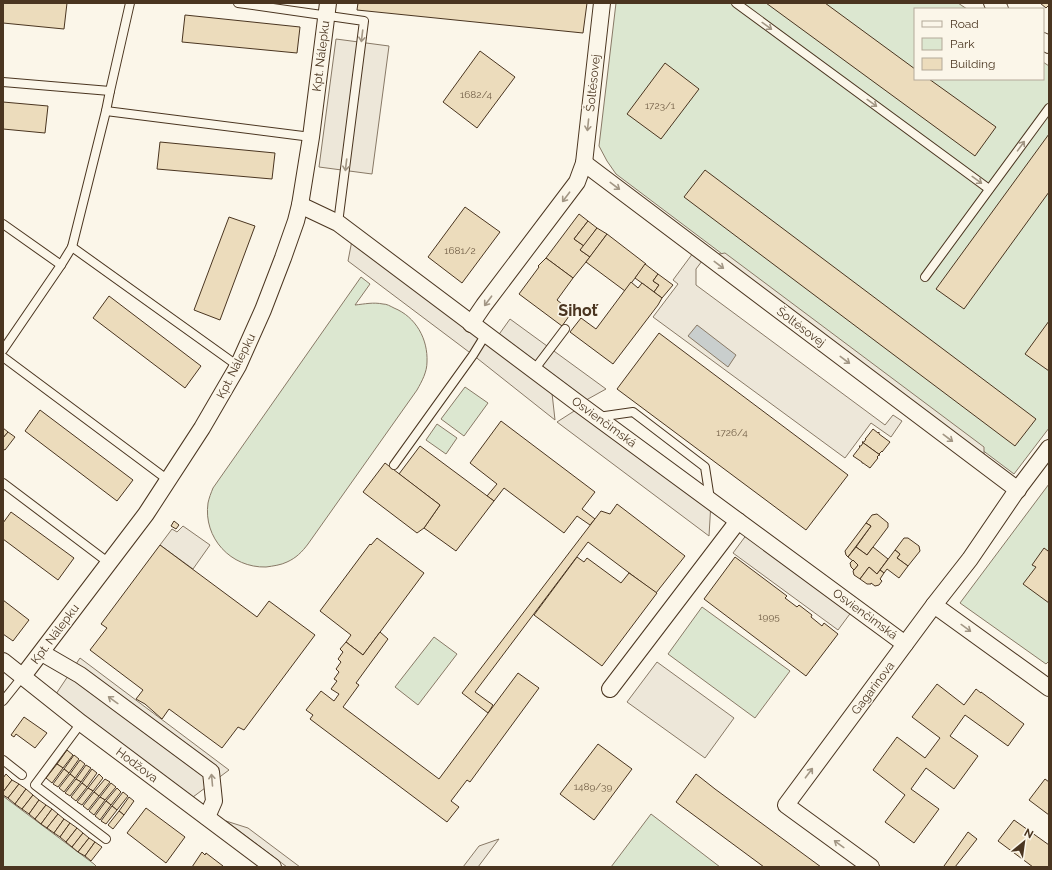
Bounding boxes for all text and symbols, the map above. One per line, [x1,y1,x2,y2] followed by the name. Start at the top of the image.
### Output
[914,8,1044,80] legend
[950,17,979,31] text: Road
[310,20,332,92] street label: Kpt. Nálepku
[762,22,773,30] one-way arrow
[358,29,366,42] one-way arrow
[950,37,975,51] text: Park
[583,54,603,112] street label: Šoltésovej
[950,57,996,71] text: Building
[460,89,493,100] house number: 1682/4
[867,99,878,107] one-way arrow
[645,100,676,111] house number: 1723/1
[584,118,592,131] one-way arrow
[1016,141,1025,152] one-way arrow
[342,158,350,171] one-way arrow
[971,176,982,184] one-way arrow
[609,182,620,190] one-way arrow
[561,191,570,202] one-way arrow
[444,245,476,256] house number: 1681/2
[713,260,724,269] one-way arrow
[483,295,492,306] one-way arrow
[558,301,599,320] district label: Sihoť
[774,304,828,350] street label: Šoltésovej
[214,331,258,401] street label: Kpt. Nálepku
[839,356,850,364] one-way arrow
[569,394,639,450] street label: Osvienčimská
[716,427,748,438] house number: 1726/4
[943,434,954,443] one-way arrow
[830,586,900,642] street label: Osvienčimská
[28,601,82,667] street label: Kpt. Nálepku
[758,611,780,622] house number: 1995
[960,624,971,632] one-way arrow
[849,659,897,717] street label: Gagarinova
[107,696,118,704] one-way arrow
[113,745,161,785] street label: Hodžova
[805,768,813,779] one-way arrow
[208,774,216,787] one-way arrow
[574,781,612,792] house number: 1489/39
[1004,822,1044,862] north arrow
[1022,826,1035,841] text: N
[834,840,845,848] one-way arrow

